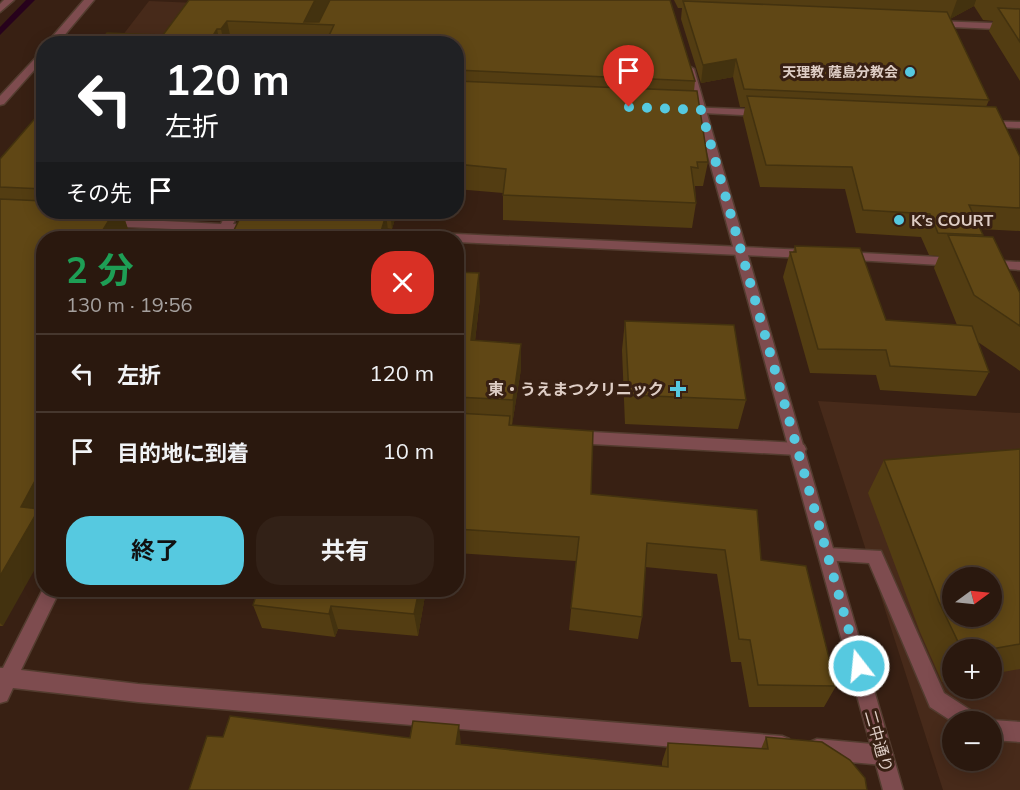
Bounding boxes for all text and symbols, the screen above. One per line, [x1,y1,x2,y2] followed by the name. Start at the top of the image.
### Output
[603,45,654,107] pin
[165,53,290,106] text: 120 m
[612,54,645,87] icon: arrive
[66,60,144,138] icon: left
[782,63,898,81] place label: 天理教 薩島分教会
[903,65,917,79] marker: 天理教 薩島分教会
[165,109,219,143] text: 左折
[144,174,177,207] icon: arrive
[66,179,132,207] text: その先
[911,210,993,230] place label: K’s COURT
[892,213,906,227] marker: K’s COURT
[66,247,133,292] text: 2 分
[371,251,434,314] button: close
[66,292,192,317] text: 130 m · 19:56
[66,357,99,390] icon: left
[369,359,434,387] text: 120 m
[117,361,161,389] text: 左折
[488,379,664,399] place label: 東・うえまつクリニック
[669,380,687,398] marker: 東・うえまつクリニック
[66,435,99,468] icon: arrive
[383,437,434,465] text: 10 m
[117,439,249,467] text: 目的地に到着
[66,516,244,585] button: 終了
[256,516,434,585] button: 共有
[942,567,1002,627] north arrow
[942,567,1002,771] map controls
[827,634,891,698] position arrow
[942,639,1002,699] button: +
[861,707,897,775] street label: 二中通り
[942,711,1002,771] button: −

